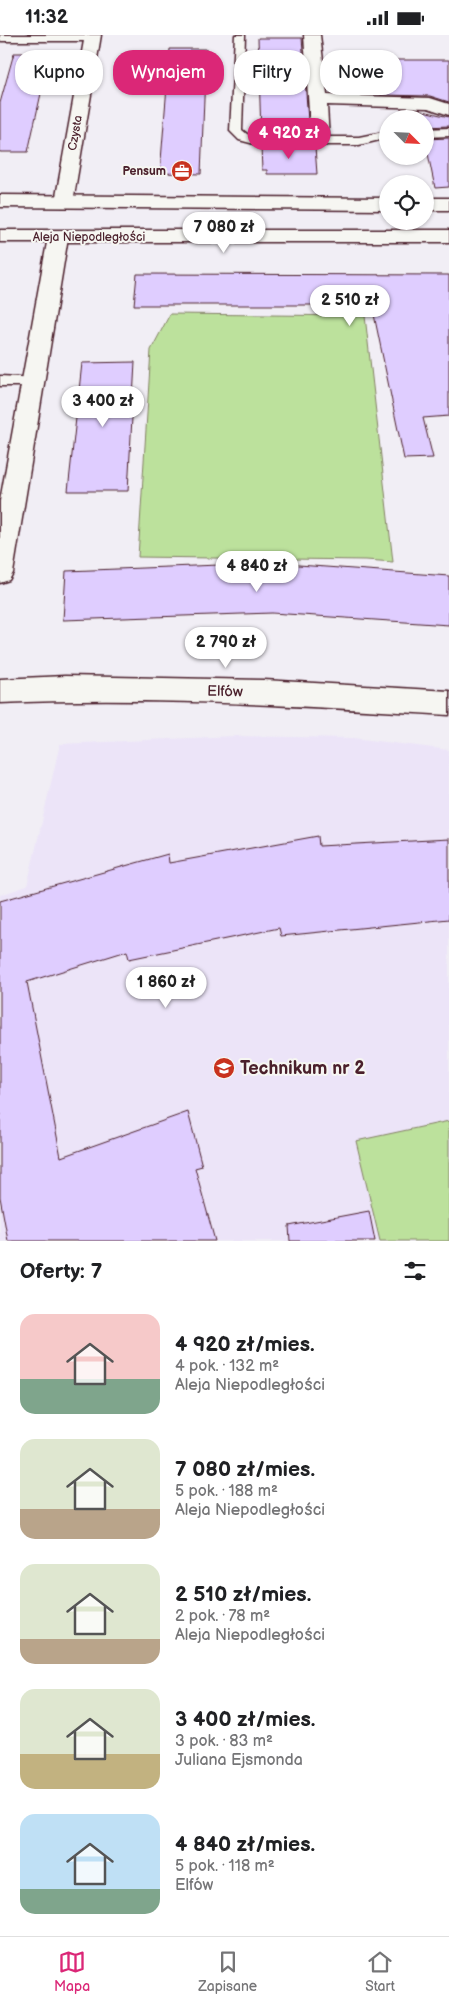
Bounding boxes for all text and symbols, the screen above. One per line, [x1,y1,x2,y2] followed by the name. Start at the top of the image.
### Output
[25,6,68,29] text: 11:32
[15,50,103,95] chip: Kupno
[113,50,224,95] chip: Wynajem
[234,50,310,95] chip: Filtry
[320,50,402,95] chip: Nowe
[379,110,434,165] north arrow
[379,110,434,230] map controls
[65,114,86,152] street label: Czysta
[237,117,341,160] pin: 4 920 zł
[259,124,319,143] text: 4 920 zł
[170,159,194,183] office icon: Pensum
[123,164,166,179] place label: Pensum
[379,175,434,230] button: locate
[172,211,276,254] pin: 7 080 zł
[193,218,255,237] text: 7 080 zł
[33,230,145,245] street label: Aleja Niepodległości
[298,285,402,327] pin: 2 510 zł
[321,291,379,310] text: 2 510 zł
[51,385,155,428] pin: 3 400 zł
[72,392,134,411] text: 3 400 zł
[205,551,309,593] pin: 4 840 zł
[226,557,288,576] text: 4 840 zł
[174,627,278,669] pin: 2 790 zł
[196,633,256,652] text: 2 790 zł
[207,682,243,701] street label: Elfów
[114,967,218,1009] pin: 1 860 zł
[137,973,195,992] text: 1 860 zł
[212,1056,236,1080] school or university icon: Technikum nr 2
[240,1058,365,1079] place label: Technikum nr 2
[401,1257,429,1285] icon: filters
[20,1259,102,1284] text: Oferty: 7
[175,1332,315,1357] text: 4 920 zł/mies.
[60,1334,120,1394] icon: home
[175,1357,279,1376] text: 4 pok. · 132 m²
[175,1376,325,1395] text: Aleja Niepodległości
[175,1457,315,1482] text: 7 080 zł/mies.
[60,1459,120,1519] icon: home
[175,1482,278,1501] text: 5 pok. · 188 m²
[175,1501,325,1520] text: Aleja Niepodległości
[175,1582,311,1607] text: 2 510 zł/mies.
[60,1584,120,1644] icon: home
[175,1607,270,1626] text: 2 pok. · 78 m²
[175,1626,325,1645] text: Aleja Niepodległości
[175,1707,315,1732] text: 3 400 zł/mies.
[60,1709,120,1769] icon: home
[175,1732,273,1751] text: 3 pok. · 83 m²
[175,1751,303,1770] text: Juliana Ejsmonda
[175,1832,315,1857] text: 4 840 zł/mies.
[60,1834,120,1894] icon: home
[175,1857,275,1876] text: 5 pok. · 118 m²
[175,1876,213,1895] text: Elfów
[54,1948,90,1995] tab: Mapa
[198,1948,257,1995] tab: Zapisane
[365,1948,395,1995] tab: Start

